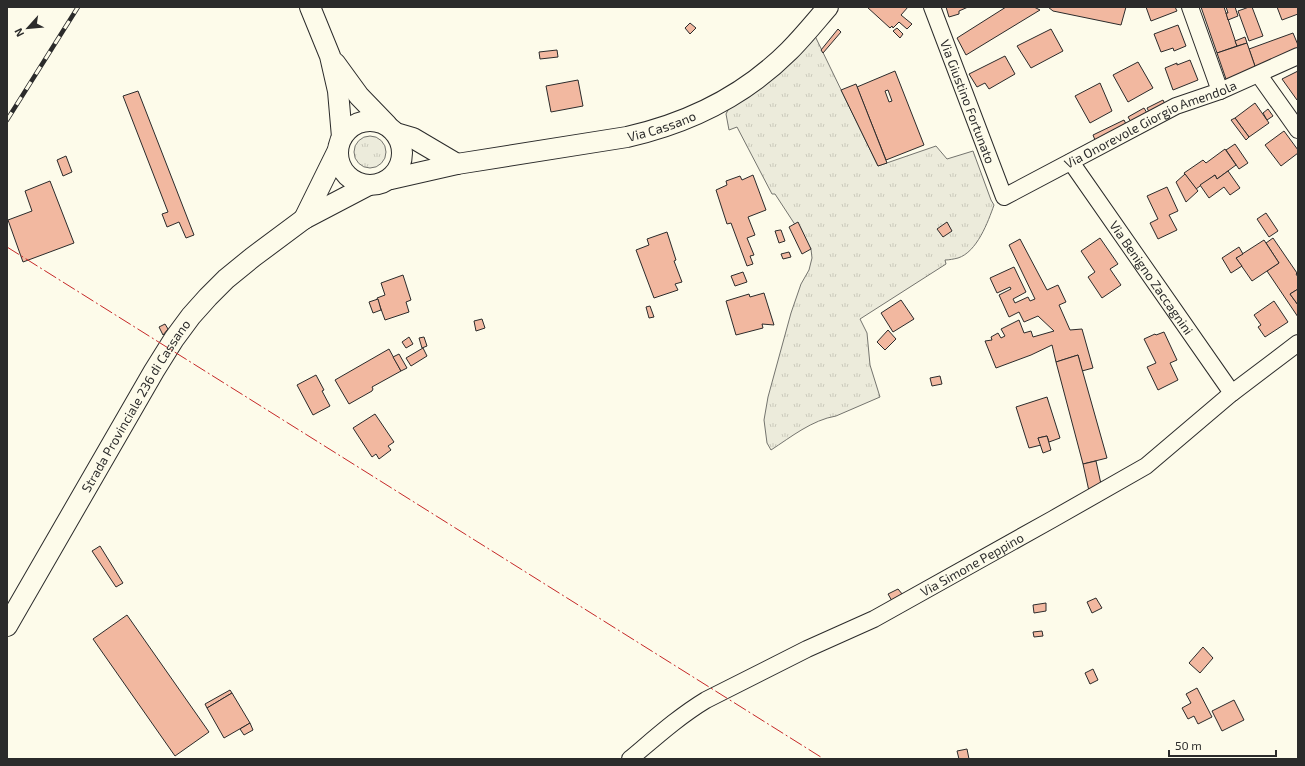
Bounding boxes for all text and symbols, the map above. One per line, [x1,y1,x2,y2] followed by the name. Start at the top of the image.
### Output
[8,8,48,48] north arrow
[11,26,26,39] text: N
[937,37,999,166] street label: Via Giustino Fortunato
[1061,77,1239,172] street label: Via Onorevole Giorgio Amendola
[626,108,698,145] street label: Via Cassano
[1106,218,1197,338] street label: Via Benigno Zaccagnini
[78,316,194,495] street label: Strada Provinciale 236 di Cassano
[917,529,1026,600] street label: Via Simone Peppino
[1169,732,1276,758] scale bar
[1175,738,1202,752] text: 50 m

